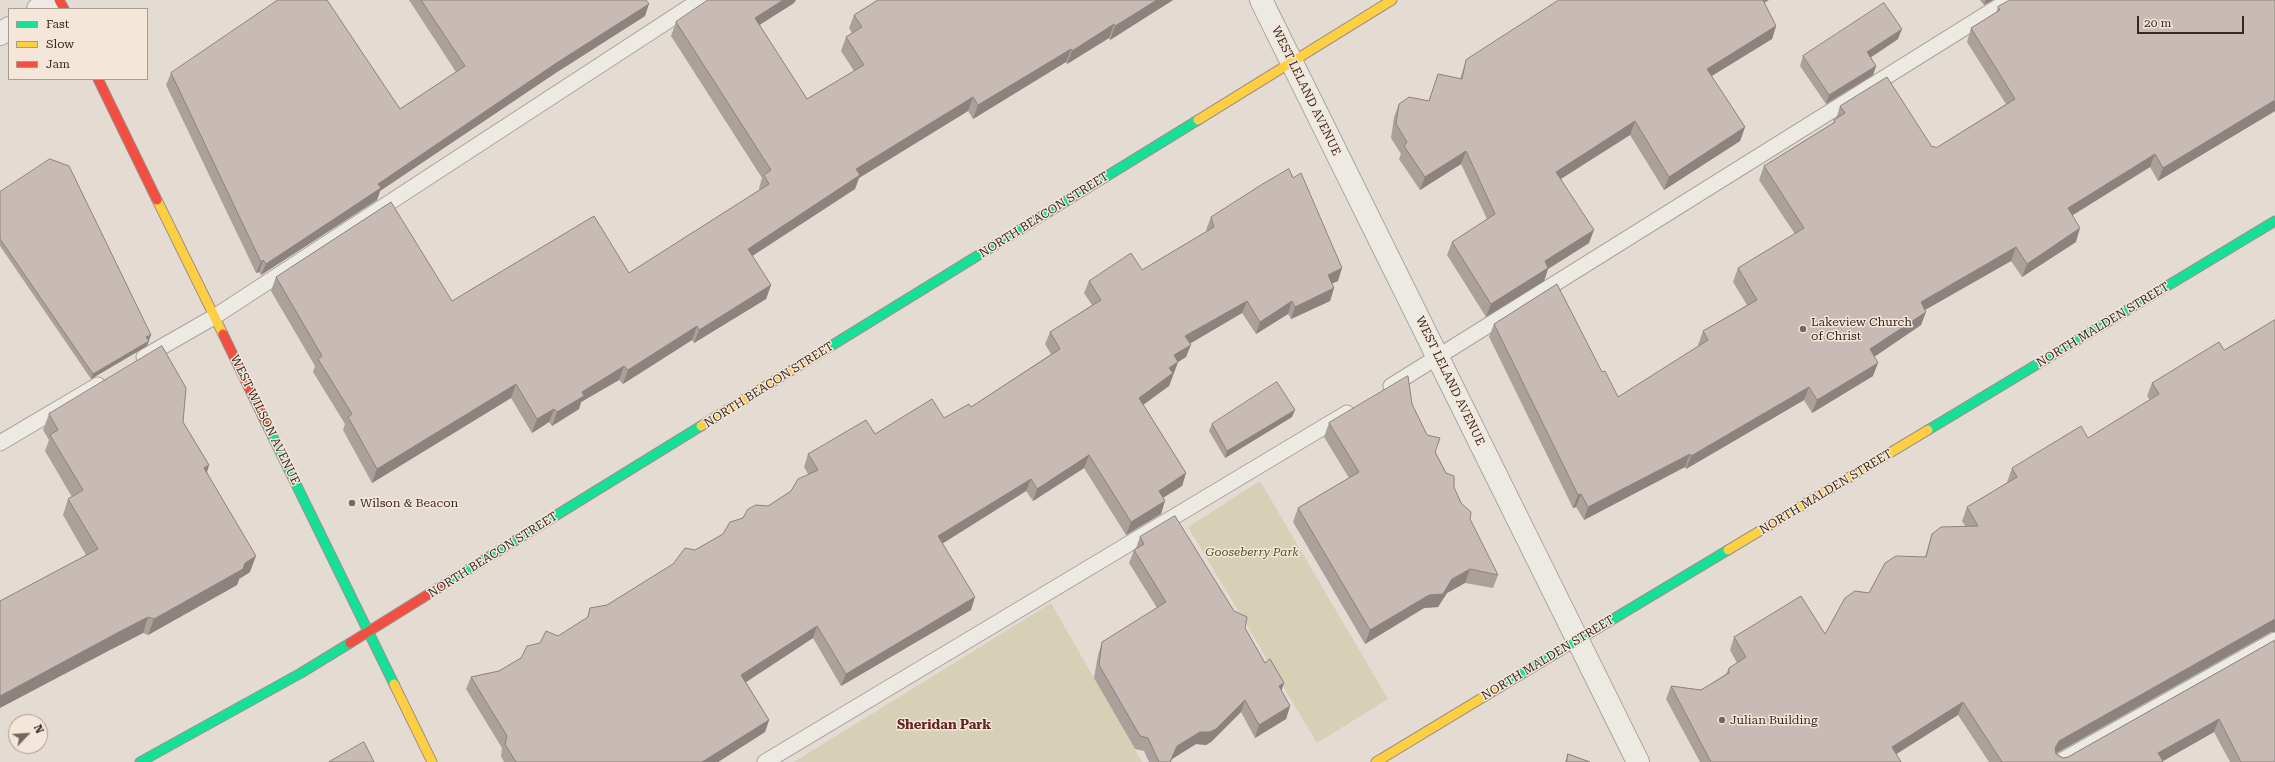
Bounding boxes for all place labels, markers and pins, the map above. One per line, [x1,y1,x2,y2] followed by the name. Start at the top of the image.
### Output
[1811,315,1912,343] place label: Lakeview Church of Christ
[1798,324,1808,334] marker: Lakeview Church of Christ
[360,496,458,510] place label: Wilson & Beacon
[347,498,357,508] marker: Wilson & Beacon
[1730,713,1818,727] place label: Julian Building
[1717,715,1727,725] marker: Julian Building

